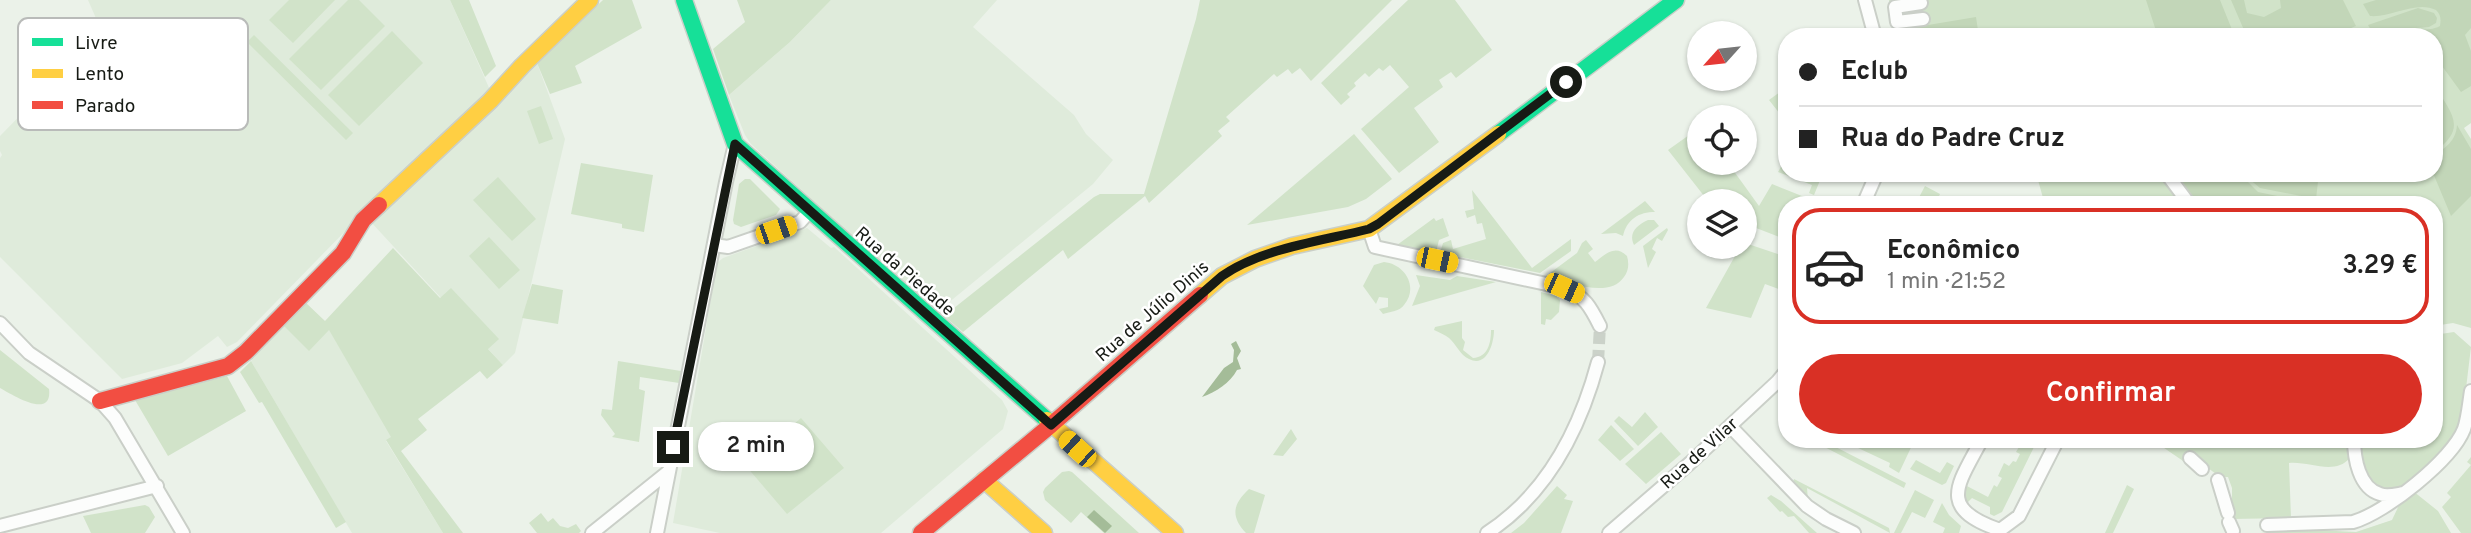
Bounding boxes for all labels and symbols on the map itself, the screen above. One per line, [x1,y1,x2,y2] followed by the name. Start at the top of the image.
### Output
[18,18,248,130] legend
[1687,21,1757,91] north arrow
[75,32,118,56] text: Livre
[75,63,124,87] text: Lento
[1550,66,1582,98] route start
[75,95,135,119] text: Parado
[753,213,800,247] car
[849,222,959,322] street label: Rua da Piedade
[1415,245,1460,275] car
[1091,256,1215,368] street label: Rua de Júlio Dinis
[1541,270,1588,306] car
[1656,413,1744,495] street label: Rua de Vilar
[698,422,813,472] callout: 2 min
[1055,427,1100,471] car
[657,431,689,463] route end

